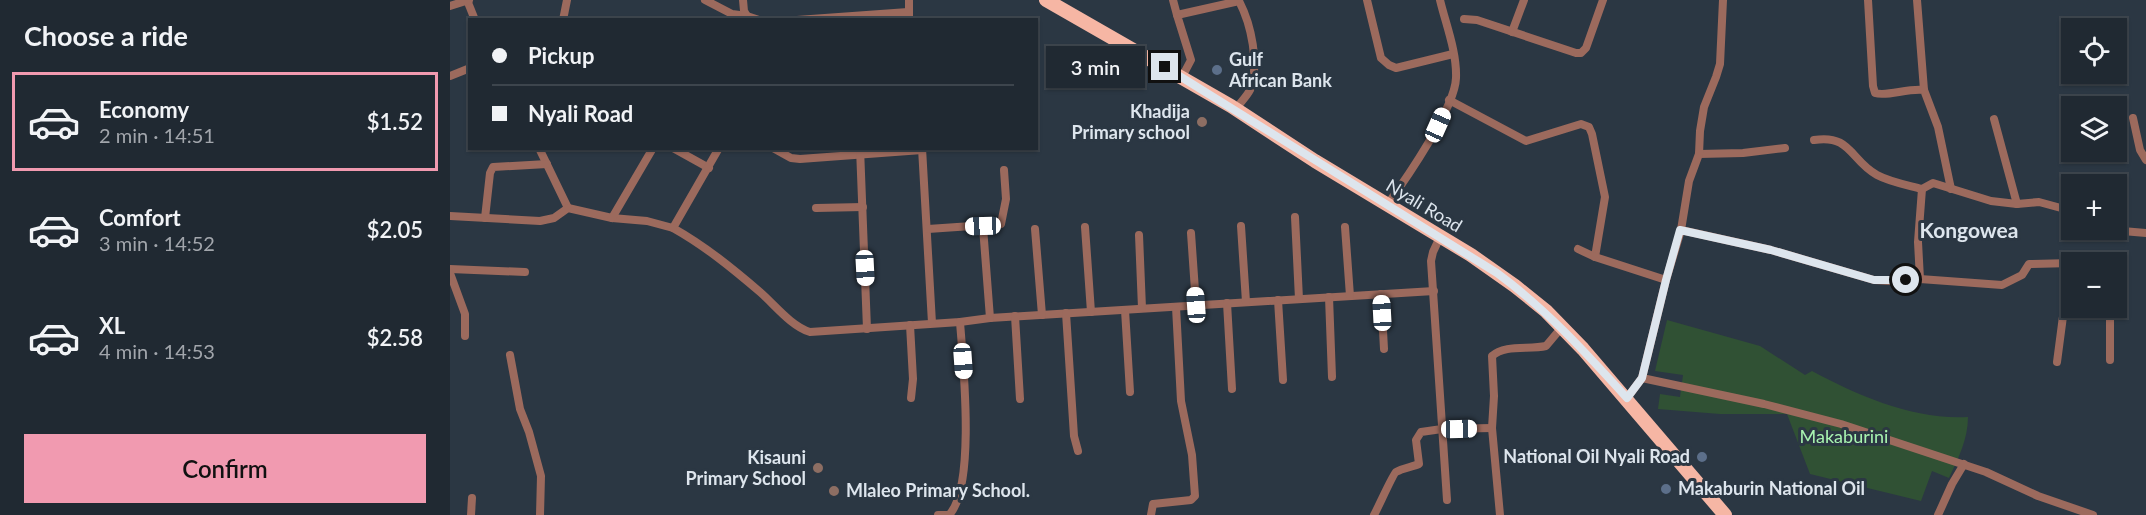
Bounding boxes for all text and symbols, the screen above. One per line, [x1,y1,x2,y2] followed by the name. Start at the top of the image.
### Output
[2061,18,2127,318] map controls
[2061,18,2127,84] button: locate
[24,19,188,52] text: Choose a ride
[528,42,594,69] text: Pickup
[1045,46,1144,88] callout: 3 min
[1228,48,1332,91] place label: Gulf African Bank
[1151,53,1178,80] route end
[1071,55,1120,79] text: 3 min
[1210,63,1224,77] marker: Gulf African Bank
[27,95,81,149] icon: car
[99,96,189,123] text: Economy
[2061,96,2127,162] button: layers
[528,100,633,127] text: Nyali Road
[1071,100,1190,143] place label: Khadija Primary school
[1422,105,1454,145] car
[367,108,423,135] text: $1.52
[1195,115,1209,129] marker: Khadija Primary school
[99,123,215,147] text: 2 min · 14:51
[1383,174,1466,236] street label: Nyali Road
[2061,174,2127,240] button: +
[27,203,81,257] icon: car
[99,204,181,231] text: Comfort
[367,216,423,243] text: $2.05
[965,216,1001,236] car
[1920,217,2018,242] district label: Kongowea
[99,231,215,255] text: 3 min · 14:52
[855,250,875,286] car
[2061,252,2127,318] button: −
[1892,266,1919,293] route start
[1186,286,1206,324] car
[1372,295,1392,331] car
[27,311,81,365] icon: car
[99,312,125,339] text: XL
[367,324,423,351] text: $2.58
[99,339,215,363] text: 4 min · 14:53
[953,342,973,380] car
[1441,420,1477,438] car
[1800,425,1888,447] park label: Makaburini
[24,434,426,503] button: Confirm
[1503,445,1690,467] place label: National Oil Nyali Road
[686,446,806,489] place label: Kisauni Primary School
[1695,450,1709,464] marker: National Oil Nyali Road
[811,461,825,475] marker: Kisauni Primary School
[1678,477,1865,499] place label: Makaburin National Oil
[846,479,1030,501] place label: Mlaleo Primary School.
[1659,482,1673,496] marker: Makaburin National Oil
[827,484,841,498] marker: Mlaleo Primary School.

